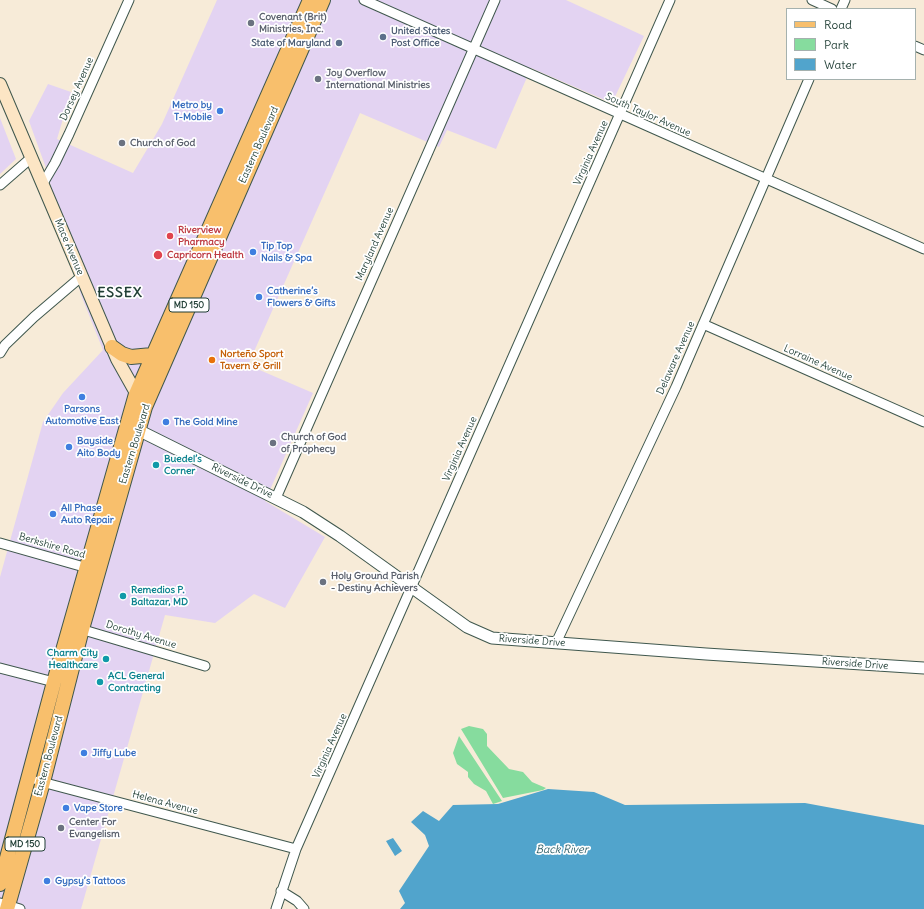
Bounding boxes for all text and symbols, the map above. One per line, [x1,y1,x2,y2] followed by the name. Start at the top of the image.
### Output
[786,8,916,80] legend
[259,11,326,34] place label: Covenant (Brit) Ministries, Inc.
[824,17,852,32] text: Road
[246,18,256,28] marker: Covenant (Brit) Ministries, Inc.
[391,25,450,48] place label: United States Post Office
[378,32,388,42] marker: United States Post Office
[251,37,331,49] place label: State of Maryland
[824,37,849,52] text: Park
[334,38,344,48] marker: State of Maryland
[58,55,96,123] street label: Dorsey Avenue
[824,57,857,72] text: Water
[326,67,430,90] place label: Joy Overflow International Ministries
[313,74,323,84] marker: Joy Overflow International Ministries
[603,91,693,139] street label: South Taylor Avenue
[172,99,212,122] place label: Metro by T-Mobile
[237,105,281,185] street label: Eastern Boulevard
[215,106,225,116] marker: Metro by T-Mobile
[571,119,611,187] street label: Virginia Avenue
[130,137,195,149] place label: Church of God
[117,138,127,148] marker: Church of God
[353,205,397,283] street label: Maryland Avenue
[52,217,86,277] street label: Mace Avenue
[178,224,225,248] place label: Riverview Pharmacy
[165,231,175,241] marker: Riverview Pharmacy
[261,240,312,264] place label: Tip Top Nails & Spa
[248,247,258,257] marker: Tip Top Nails & Spa
[152,249,164,261] marker: Capricorn Health
[167,249,244,261] place label: Capricorn Health
[97,285,143,301] district label: ESSEX
[267,285,335,308] place label: Catherine’s Flowers & Gifts
[254,292,264,302] marker: Catherine’s Flowers & Gifts
[169,298,209,312] road number: MD 150
[654,319,698,397] street label: Delaware Avenue
[782,342,854,384] street label: Lorraine Avenue
[220,348,283,372] place label: Norteño Sport Tavern & Grill
[207,355,217,365] marker: Norteño Sport Tavern & Grill
[77,392,87,402] marker: Parsons Automotive East
[45,403,119,426] place label: Parsons Automotive East
[117,403,153,485] street label: Eastern Boulevard
[440,415,480,483] street label: Virginia Avenue
[174,416,238,428] place label: The Gold Mine
[161,417,171,427] marker: The Gold Mine
[281,431,346,454] place label: Church of God of Prophecy
[77,435,121,458] place label: Bayside Aito Body
[268,438,278,448] marker: Church of God of Prophecy
[64,442,74,452] marker: Bayside Aito Body
[164,453,202,476] place label: Buedel’s Corner
[151,460,161,470] marker: Buedel’s Corner
[209,461,275,501] street label: Riverside Drive
[61,502,114,526] place label: All Phase Auto Repair
[48,509,58,519] marker: All Phase Auto Repair
[17,531,87,561] street label: Berkshire Road
[331,570,419,594] place label: Holy Ground Parish - Destiny Achievers
[318,577,328,587] marker: Holy Ground Parish - Destiny Achievers
[131,584,188,608] place label: Remedios P. Baltazar, MD
[118,591,128,601] marker: Remedios P. Baltazar, MD
[104,619,178,651] street label: Dorothy Avenue
[498,633,566,649] street label: Riverside Drive
[47,647,98,670] place label: Charm City Healthcare
[101,654,111,664] marker: Charm City Healthcare
[821,656,889,672] street label: Riverside Drive
[108,670,165,694] place label: ACL General Contracting
[95,677,105,687] marker: ACL General Contracting
[310,712,350,780] street label: Virginia Avenue
[32,714,66,798] street label: Eastern Boulevard
[92,747,136,759] place label: Jiffy Lube
[79,748,89,758] marker: Jiffy Lube
[131,788,199,818] street label: Helena Avenue
[74,802,123,814] place label: Vape Store
[61,803,71,813] marker: Vape Store
[69,816,120,840] place label: Center For Evangelism
[56,823,66,833] marker: Center For Evangelism
[5,837,45,851] road number: MD 150
[536,843,588,857] water label: Back River
[55,875,126,887] place label: Gypsy’s Tattoos
[42,876,52,886] marker: Gypsy’s Tattoos

